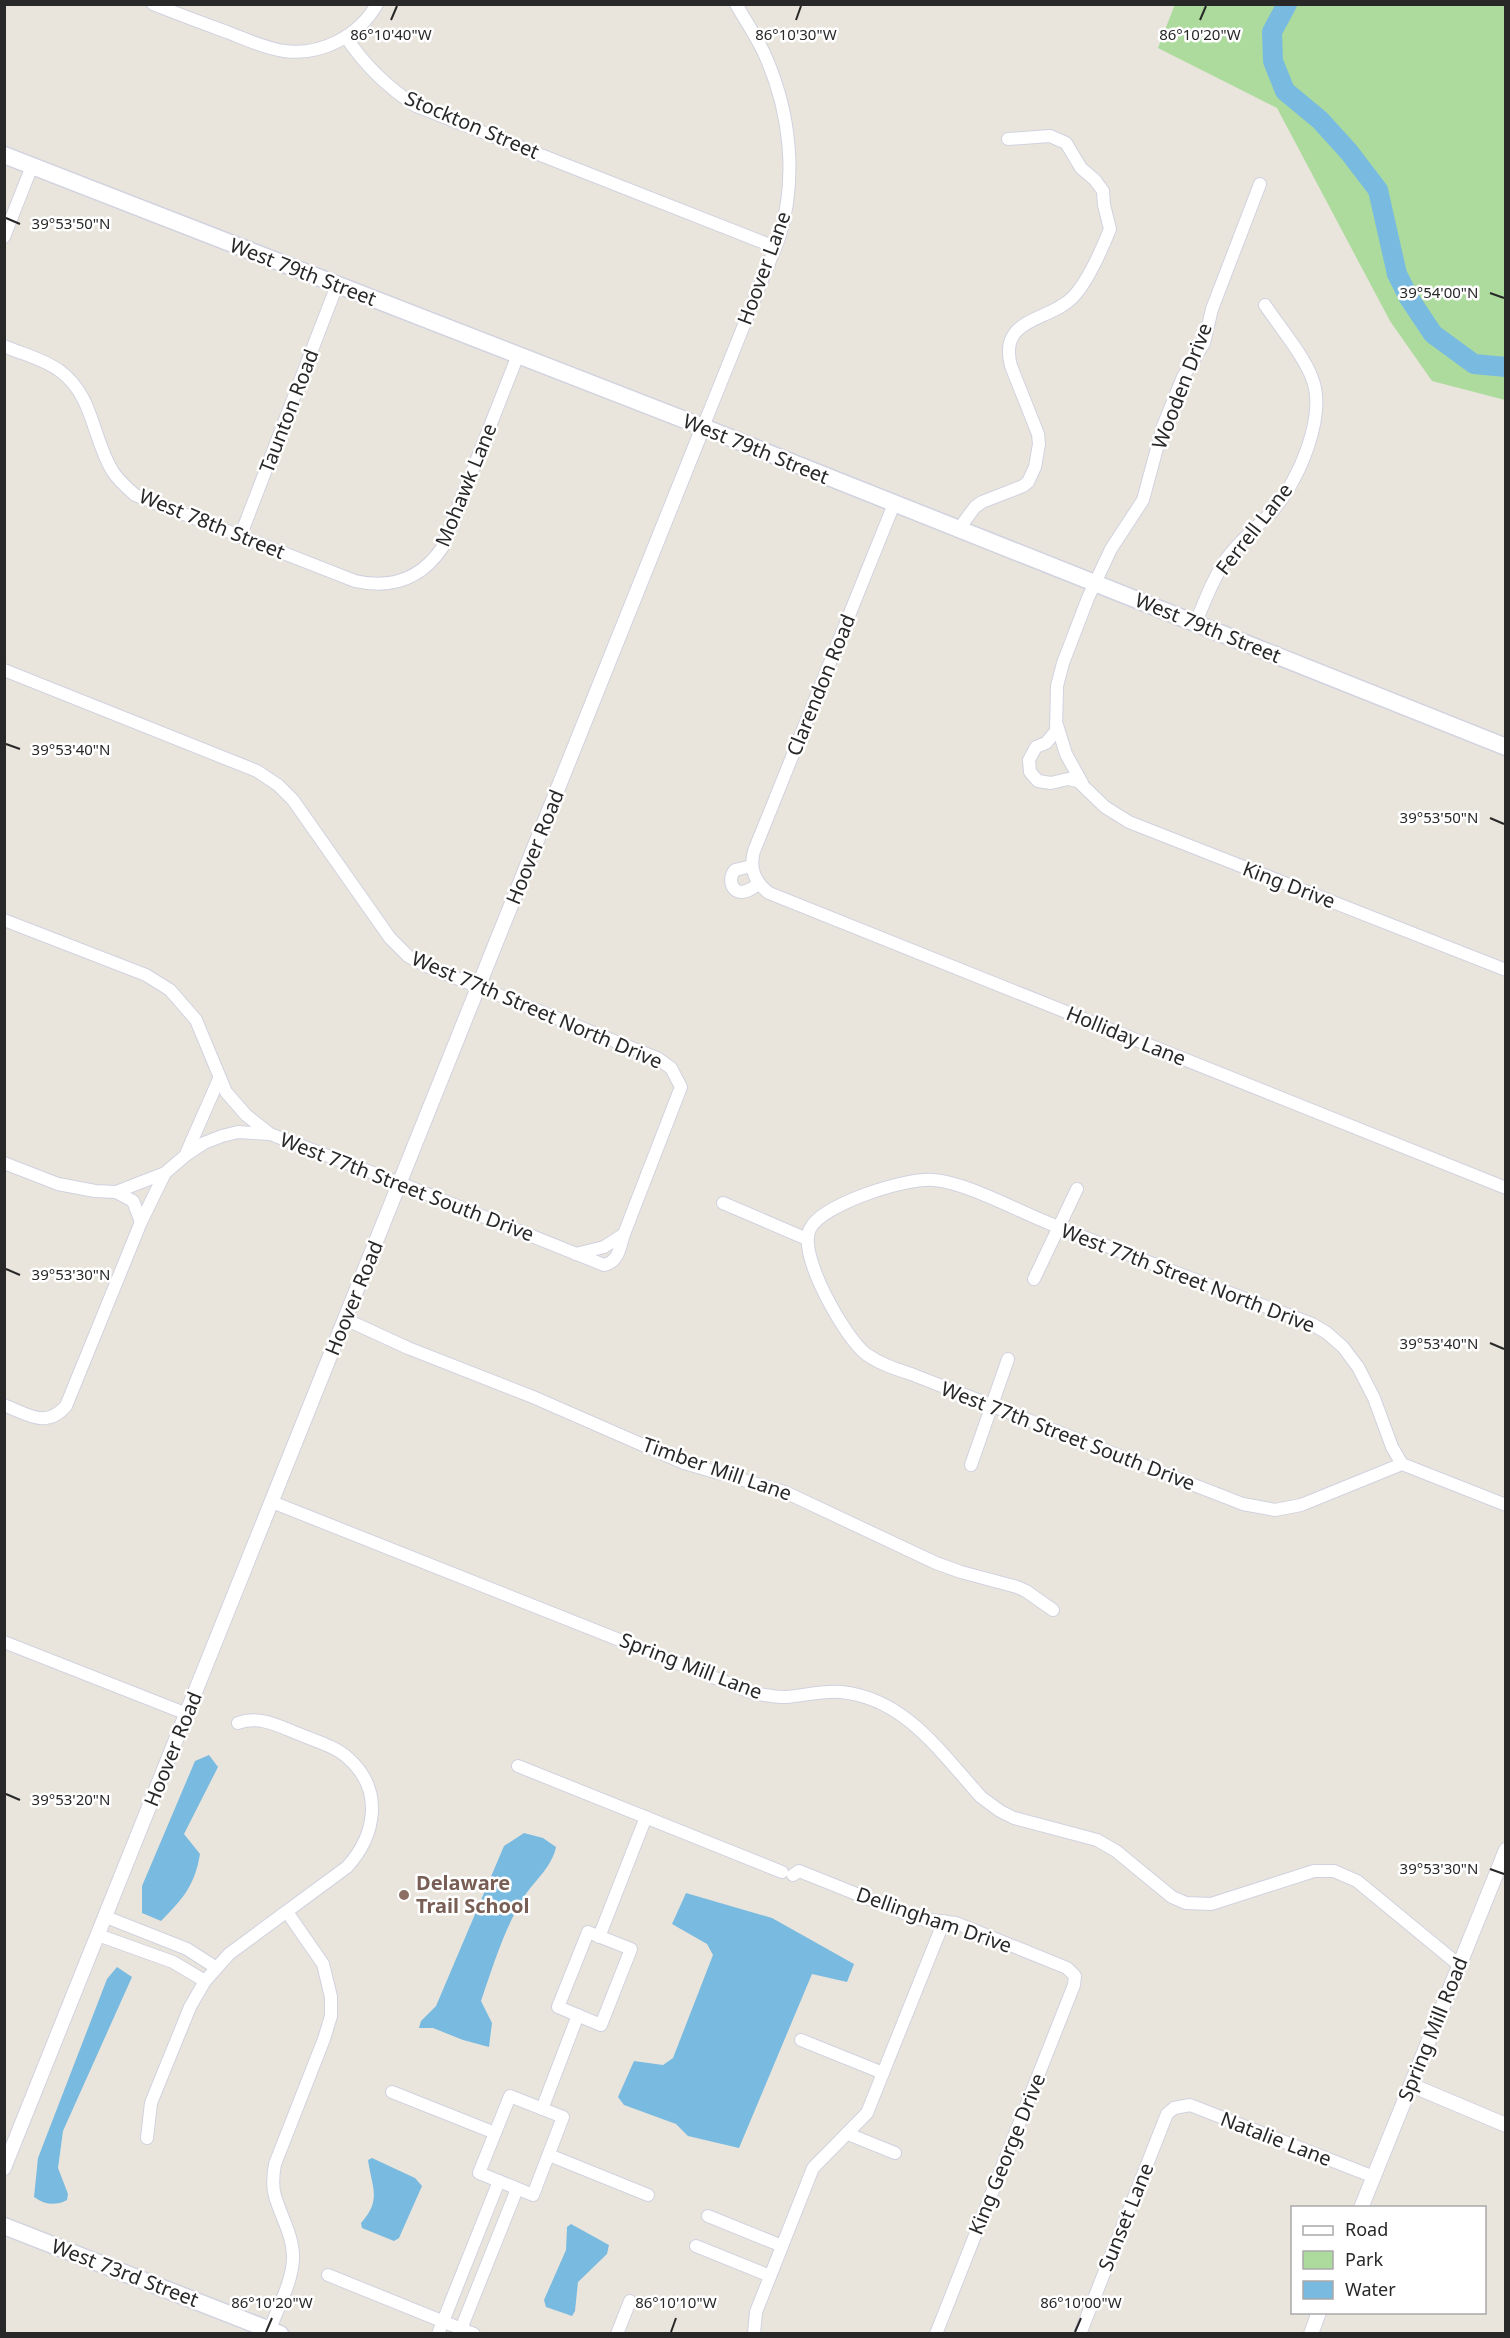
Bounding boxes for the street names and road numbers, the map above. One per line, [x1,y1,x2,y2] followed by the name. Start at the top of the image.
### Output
[401,84,543,165] street label: Stockton Street
[731,207,797,328] street label: Hoover Lane
[226,231,380,312] street label: West 79th Street
[1145,319,1218,453] street label: Wooden Drive
[253,345,325,477] street label: Taunton Road
[679,407,833,490] street label: West 79th Street
[429,419,503,550] street label: Mohawk Lane
[1209,477,1298,580] street label: Ferrell Lane
[135,482,289,565] street label: West 78th Street
[1131,586,1285,669] street label: West 79th Street
[780,610,861,760] street label: Clarendon Road
[499,785,570,908] street label: Hoover Road
[1239,855,1339,914] street label: King Drive
[408,944,667,1075] street label: West 77th Street North Drive
[1062,999,1190,1072] street label: Holliday Lane
[276,1126,538,1247] street label: West 77th Street South Drive
[1057,1217,1319,1339] street label: West 77th Street North Drive
[318,1236,389,1359] street label: Hoover Road
[937,1375,1199,1496] street label: West 77th Street South Drive
[639,1430,795,1507] street label: Timber Mill Lane
[616,1626,766,1705] street label: Spring Mill Lane
[137,1687,208,1810] street label: Hoover Road
[853,1880,1016,1959] street label: Dellingham Drive
[1391,1953,1474,2105] street label: Spring Mill Road
[962,2069,1051,2238] street label: King George Drive
[1217,2105,1336,2172] street label: Natalie Lane
[1092,2159,1159,2275] street label: Sunset Lane
[48,2232,203,2313] street label: West 73rd Street

